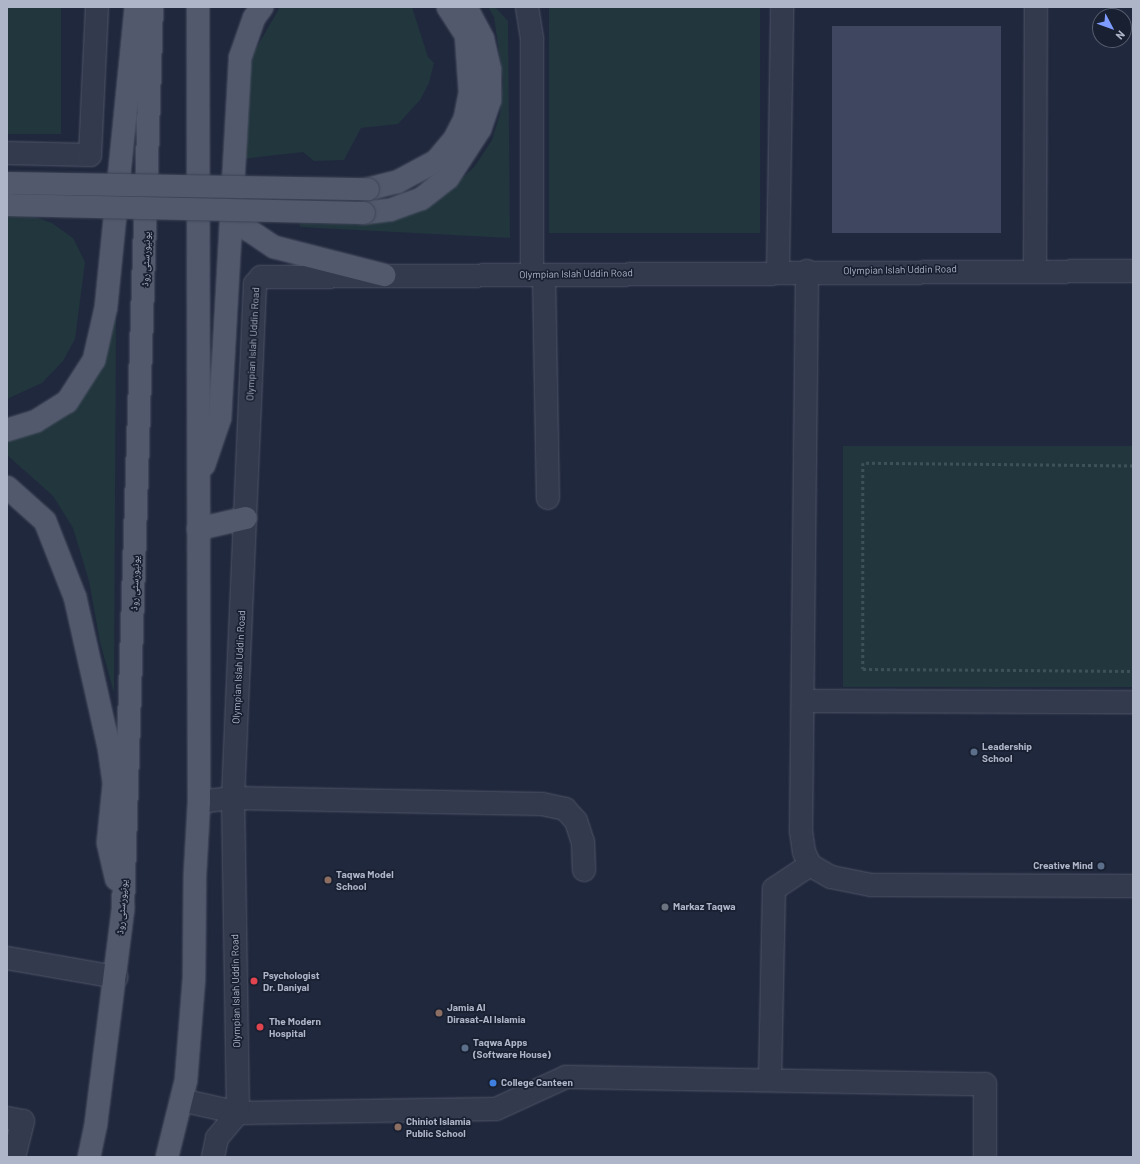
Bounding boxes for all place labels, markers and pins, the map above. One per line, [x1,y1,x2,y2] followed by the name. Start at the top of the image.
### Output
[982,740,1032,764] place label: Leadership School
[969,747,979,757] marker: Leadership School
[1033,860,1093,872] place label: Creative Mind
[1096,861,1106,871] marker: Creative Mind
[336,868,394,892] place label: Taqwa Model School
[323,875,333,885] marker: Taqwa Model School
[673,901,736,913] place label: Markaz Taqwa
[660,902,670,912] marker: Markaz Taqwa
[263,969,319,992] place label: Psychologist Dr. Daniyal
[248,975,260,987] marker: Psychologist Dr. Daniyal
[447,1001,525,1024] place label: Jamia Al Dirasat-Al Islamia
[434,1008,444,1018] marker: Jamia Al Dirasat-Al Islamia
[269,1015,321,1038] place label: The Modern Hospital
[254,1021,266,1033] marker: The Modern Hospital
[473,1036,551,1060] place label: Taqwa Apps (Software House)
[460,1043,470,1053] marker: Taqwa Apps (Software House)
[501,1077,573,1089] place label: College Canteen
[488,1078,498,1088] marker: College Canteen
[406,1115,471,1138] place label: Chiniot Islamia Public School
[393,1122,403,1132] marker: Chiniot Islamia Public School

